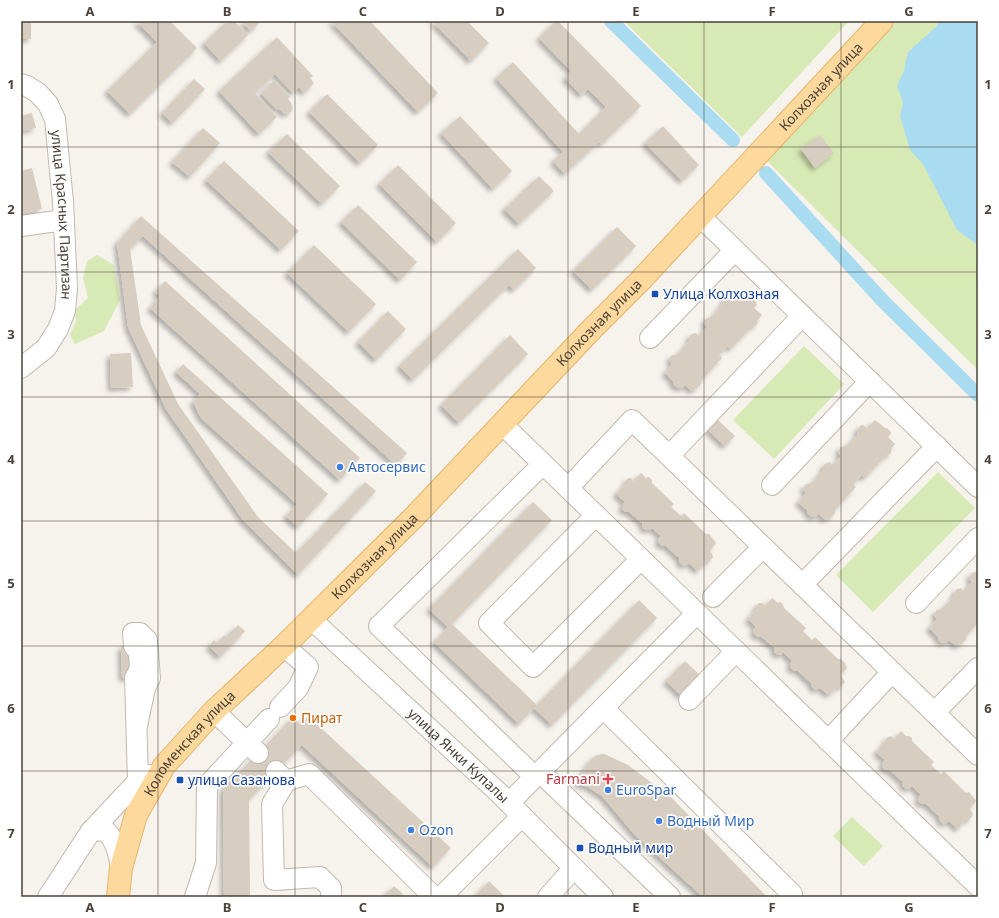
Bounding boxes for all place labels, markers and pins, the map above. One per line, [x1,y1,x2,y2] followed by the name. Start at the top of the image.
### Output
[663,284,779,303] place label: Улица Колхозная
[650,289,660,299] marker: Улица Колхозная
[348,457,426,476] place label: Автосервис
[335,462,345,472] marker: Автосервис
[301,708,343,727] place label: Пират
[288,713,298,723] marker: Пират
[546,769,600,788] place label: Farmani
[188,770,295,789] place label: улица Сазанова
[603,774,613,784] marker: Farmani
[175,775,185,785] marker: улица Сазанова
[616,780,677,799] place label: EuroSpar
[603,785,613,795] marker: EuroSpar
[667,811,754,830] place label: Водный Мир
[654,816,664,826] marker: Водный Мир
[419,820,454,839] place label: Ozon
[406,825,416,835] marker: Ozon
[588,838,673,857] place label: Водный мир
[575,843,585,853] marker: Водный мир

